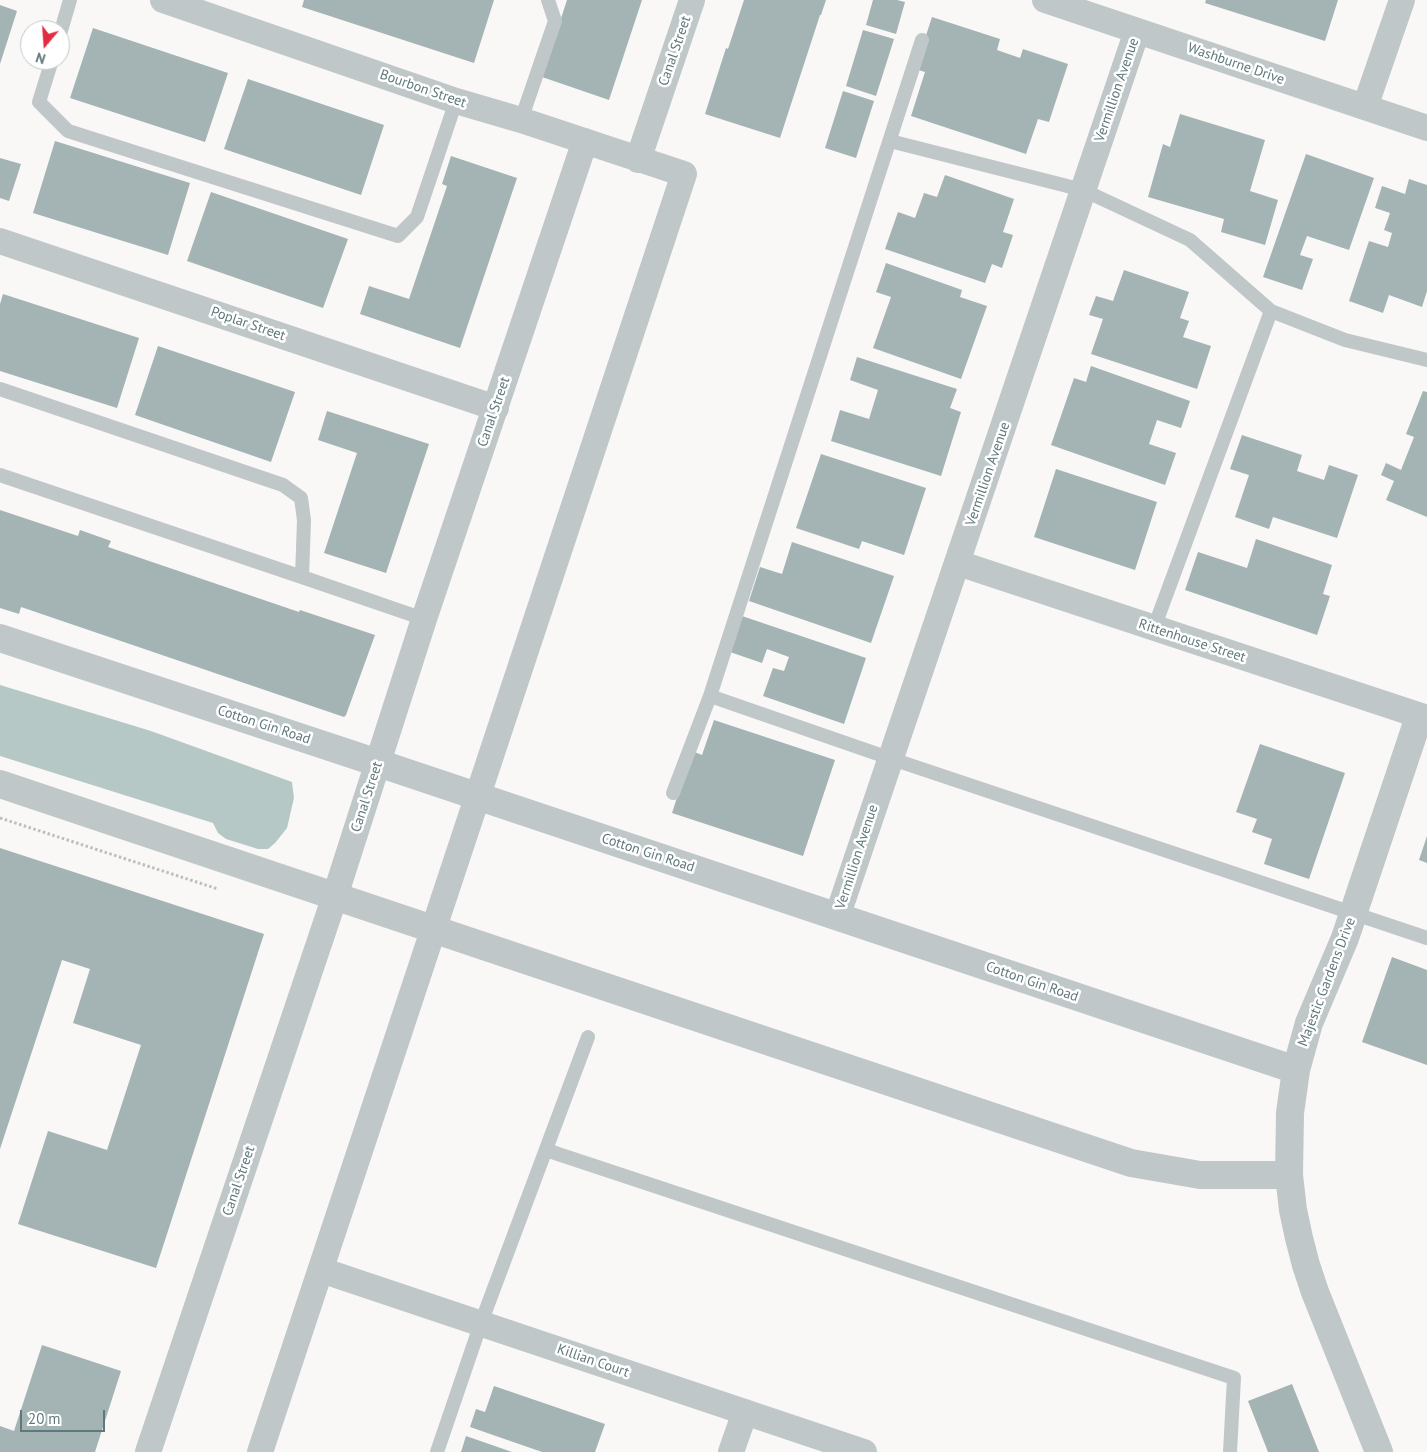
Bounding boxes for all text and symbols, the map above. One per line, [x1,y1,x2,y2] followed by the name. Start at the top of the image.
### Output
[655,14,695,88] street label: Canal Street
[20,20,70,70] north arrow
[1091,36,1143,144] street label: Vermillion Avenue
[1185,40,1287,88] street label: Washburne Drive
[34,48,48,68] text: N
[378,66,468,112] street label: Bourbon Street
[209,303,287,345] street label: Poplar Street
[474,375,514,449] street label: Canal Street
[962,420,1014,528] street label: Vermillion Avenue
[1136,616,1248,666] street label: Rittenhouse Street
[215,702,313,748] street label: Cotton Gin Road
[348,760,386,834] street label: Canal Street
[832,803,882,911] street label: Vermillion Avenue
[599,830,697,876] street label: Cotton Gin Road
[1295,915,1359,1049] street label: Majestic Gardens Drive
[984,958,1080,1006] street label: Cotton Gin Road
[219,1144,259,1218] street label: Canal Street
[555,1341,631,1381] street label: Killian Court
[22,1400,108,1432] scale bar
[28,1409,61,1428] text: 20 m

